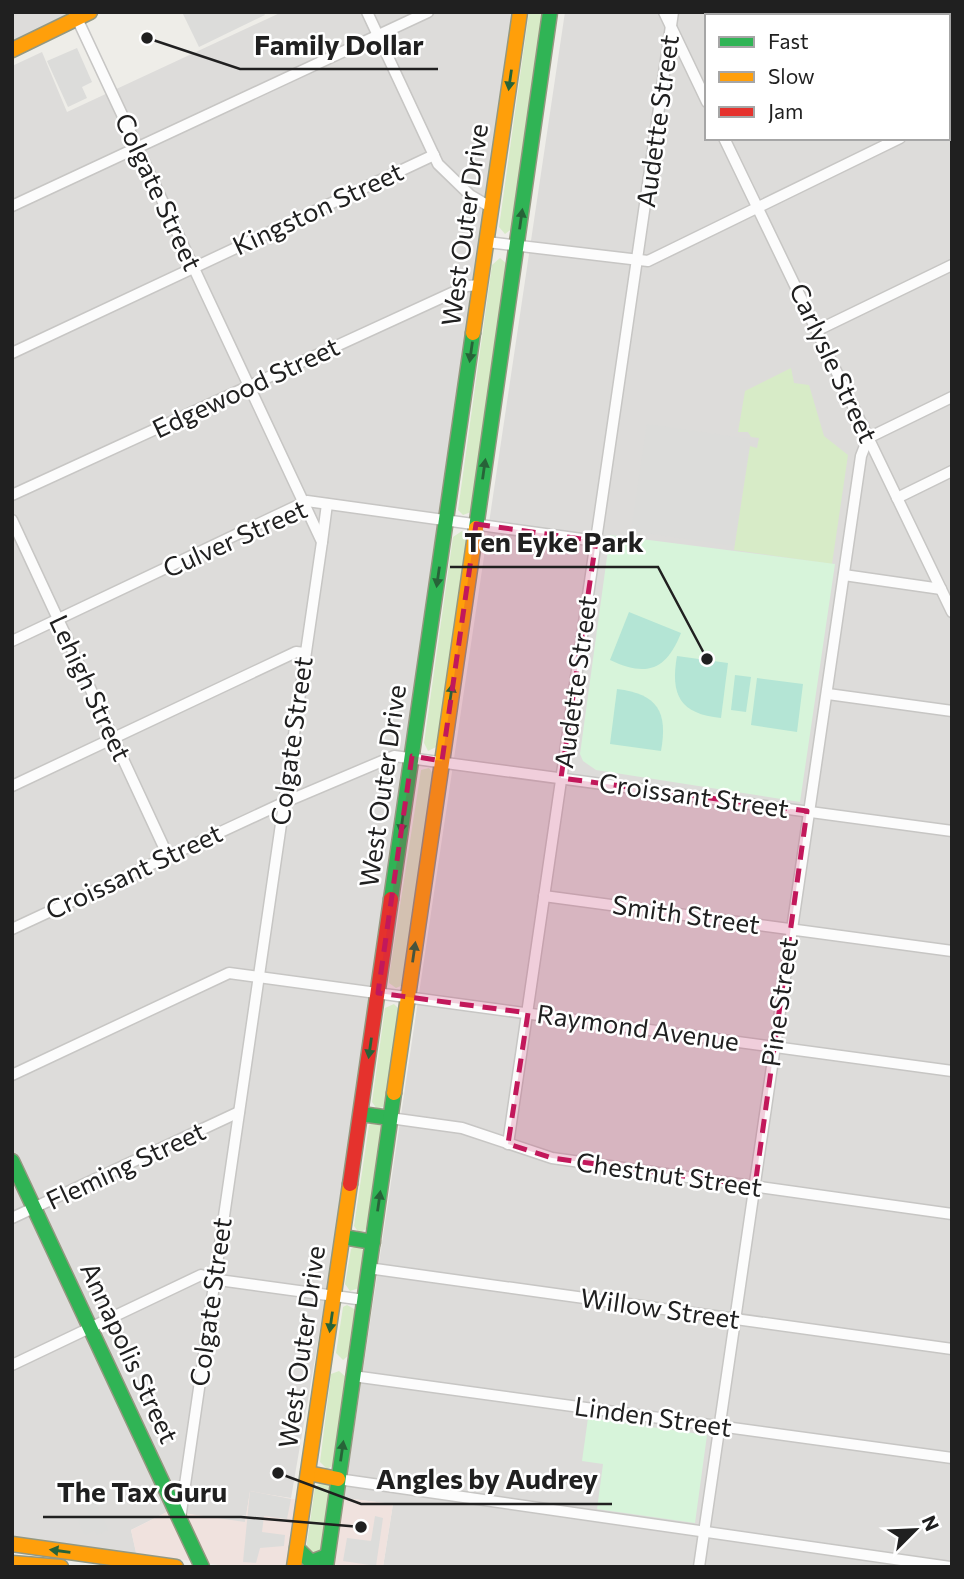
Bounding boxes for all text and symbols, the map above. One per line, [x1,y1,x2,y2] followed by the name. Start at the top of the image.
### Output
[705,14,950,140] legend
[240,20,438,69] callout: Family Dollar
[254,27,424,61] text: Family Dollar
[768,28,809,53] text: Fast
[629,32,684,209] street label: Audette Street
[768,63,815,88] text: Slow
[505,69,516,91] one-way arrow
[768,98,803,123] text: Jam
[109,108,209,275] street label: Colgate Street
[434,122,493,328] street label: West Outer Drive
[227,155,407,261] street label: Kingston Street
[515,208,526,230] one-way arrow
[784,278,885,447] street label: Carlysle Street
[147,330,344,443] street label: Edgewood Street
[466,342,477,364] one-way arrow
[479,457,490,479] one-way arrow
[158,492,311,583] street label: Culver Street
[450,518,658,567] callout: Ten Eyke Park
[464,524,644,558] text: Ten Eyke Park
[433,567,444,589] one-way arrow
[547,593,602,770] street label: Audette Street
[44,609,139,765] street label: Lehigh Street
[263,654,318,827] street label: Colgate Street
[352,683,411,889] street label: West Outer Drive
[446,683,457,705] one-way arrow
[597,766,791,823] street label: Croissant Street
[397,812,408,834] one-way arrow
[40,816,227,925] street label: Croissant Street
[610,888,762,939] street label: Smith Street
[754,935,803,1068] street label: Pine Street
[409,941,420,963] one-way arrow
[535,997,741,1056] street label: Raymond Avenue
[364,1037,375,1059] one-way arrow
[41,1114,210,1215] street label: Fleming Street
[574,1145,764,1202] street label: Chestnut Street
[373,1190,384,1212] one-way arrow
[182,1215,237,1388] street label: Colgate Street
[271,1244,330,1450] street label: West Outer Drive
[75,1257,186,1448] street label: Annapolis Street
[578,1281,742,1334] street label: Willow Street
[325,1311,336,1333] one-way arrow
[573,1389,734,1442] street label: Linden Street
[337,1440,348,1462] one-way arrow
[361,1455,612,1504] callout: Angles by Audrey
[376,1461,598,1495] text: Angles by Audrey
[43,1468,241,1517] callout: The Tax Guru
[57,1474,227,1508] text: The Tax Guru
[880,1495,950,1565] north arrow
[918,1512,944,1534] text: N
[49,1545,71,1556] one-way arrow

